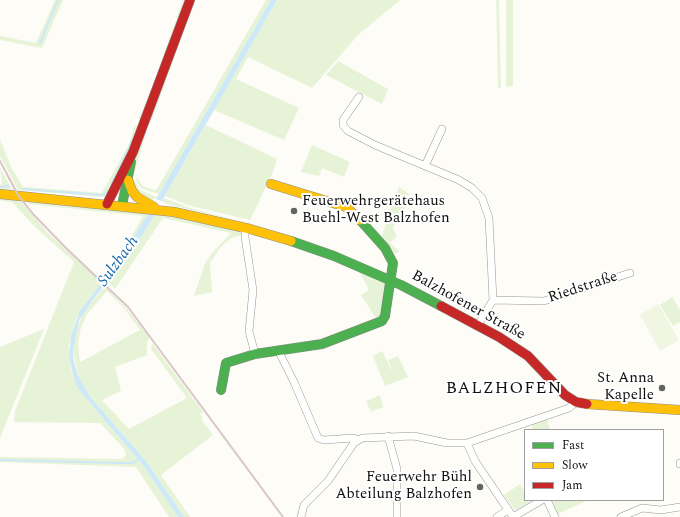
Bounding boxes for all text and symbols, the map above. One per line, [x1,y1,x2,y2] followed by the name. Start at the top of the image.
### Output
[302,193,450,228] place label: Feuerwehrgerätehaus Buehl-West Balzhofen
[289,206,299,216] marker: Feuerwehrgerätehaus Buehl-West Balzhofen
[94,233,144,291] water label: Sulzbach
[408,267,528,345] street label: Balzhofener Straße
[546,268,620,308] street label: Riedstraße
[597,370,654,405] place label: St. Anna Kapelle
[446,380,562,400] district label: BALZHOFEN
[657,383,667,393] marker: St. Anna Kapelle
[524,429,664,501] legend
[562,436,584,455] text: Fast
[562,456,587,475] text: Slow
[335,469,472,504] place label: Feuerwehr Bühl Abteilung Balzhofen
[562,476,583,495] text: Jam
[475,482,485,492] marker: Feuerwehr Bühl Abteilung Balzhofen

